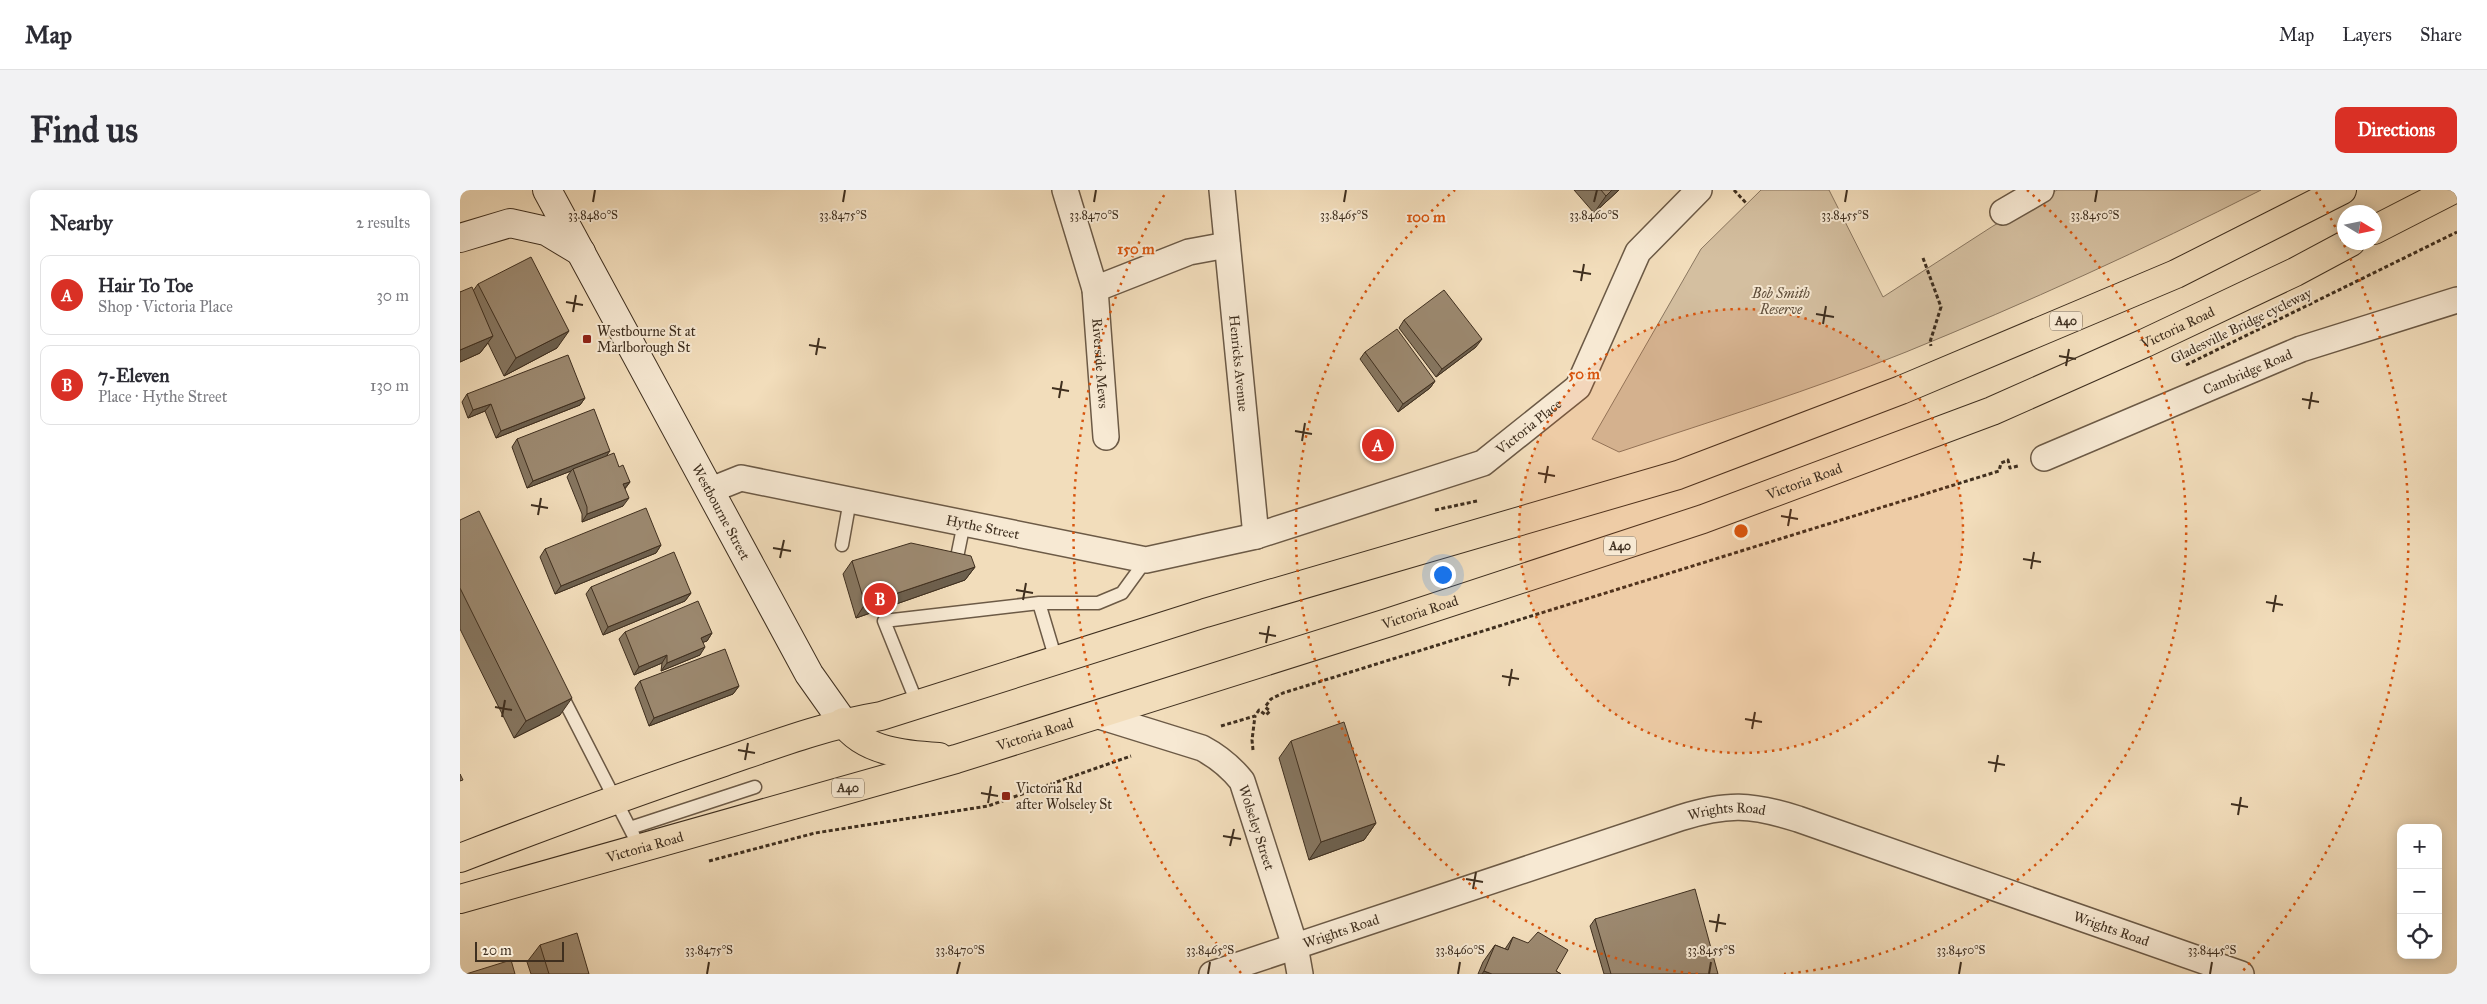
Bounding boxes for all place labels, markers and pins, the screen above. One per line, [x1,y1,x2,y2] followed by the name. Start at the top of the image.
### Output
[597,323,696,356] place label: Westbourne St at Marlborough St
[581,333,593,345] marker: Westbourne St at Marlborough St
[1362,426,1394,464] pin: A
[1732,522,1750,540] centre of rings
[864,580,896,618] pin: B
[1015,780,1112,813] place label: Victoria Rd after Wolseley St
[1000,790,1012,802] marker: Victoria Rd after Wolseley St

